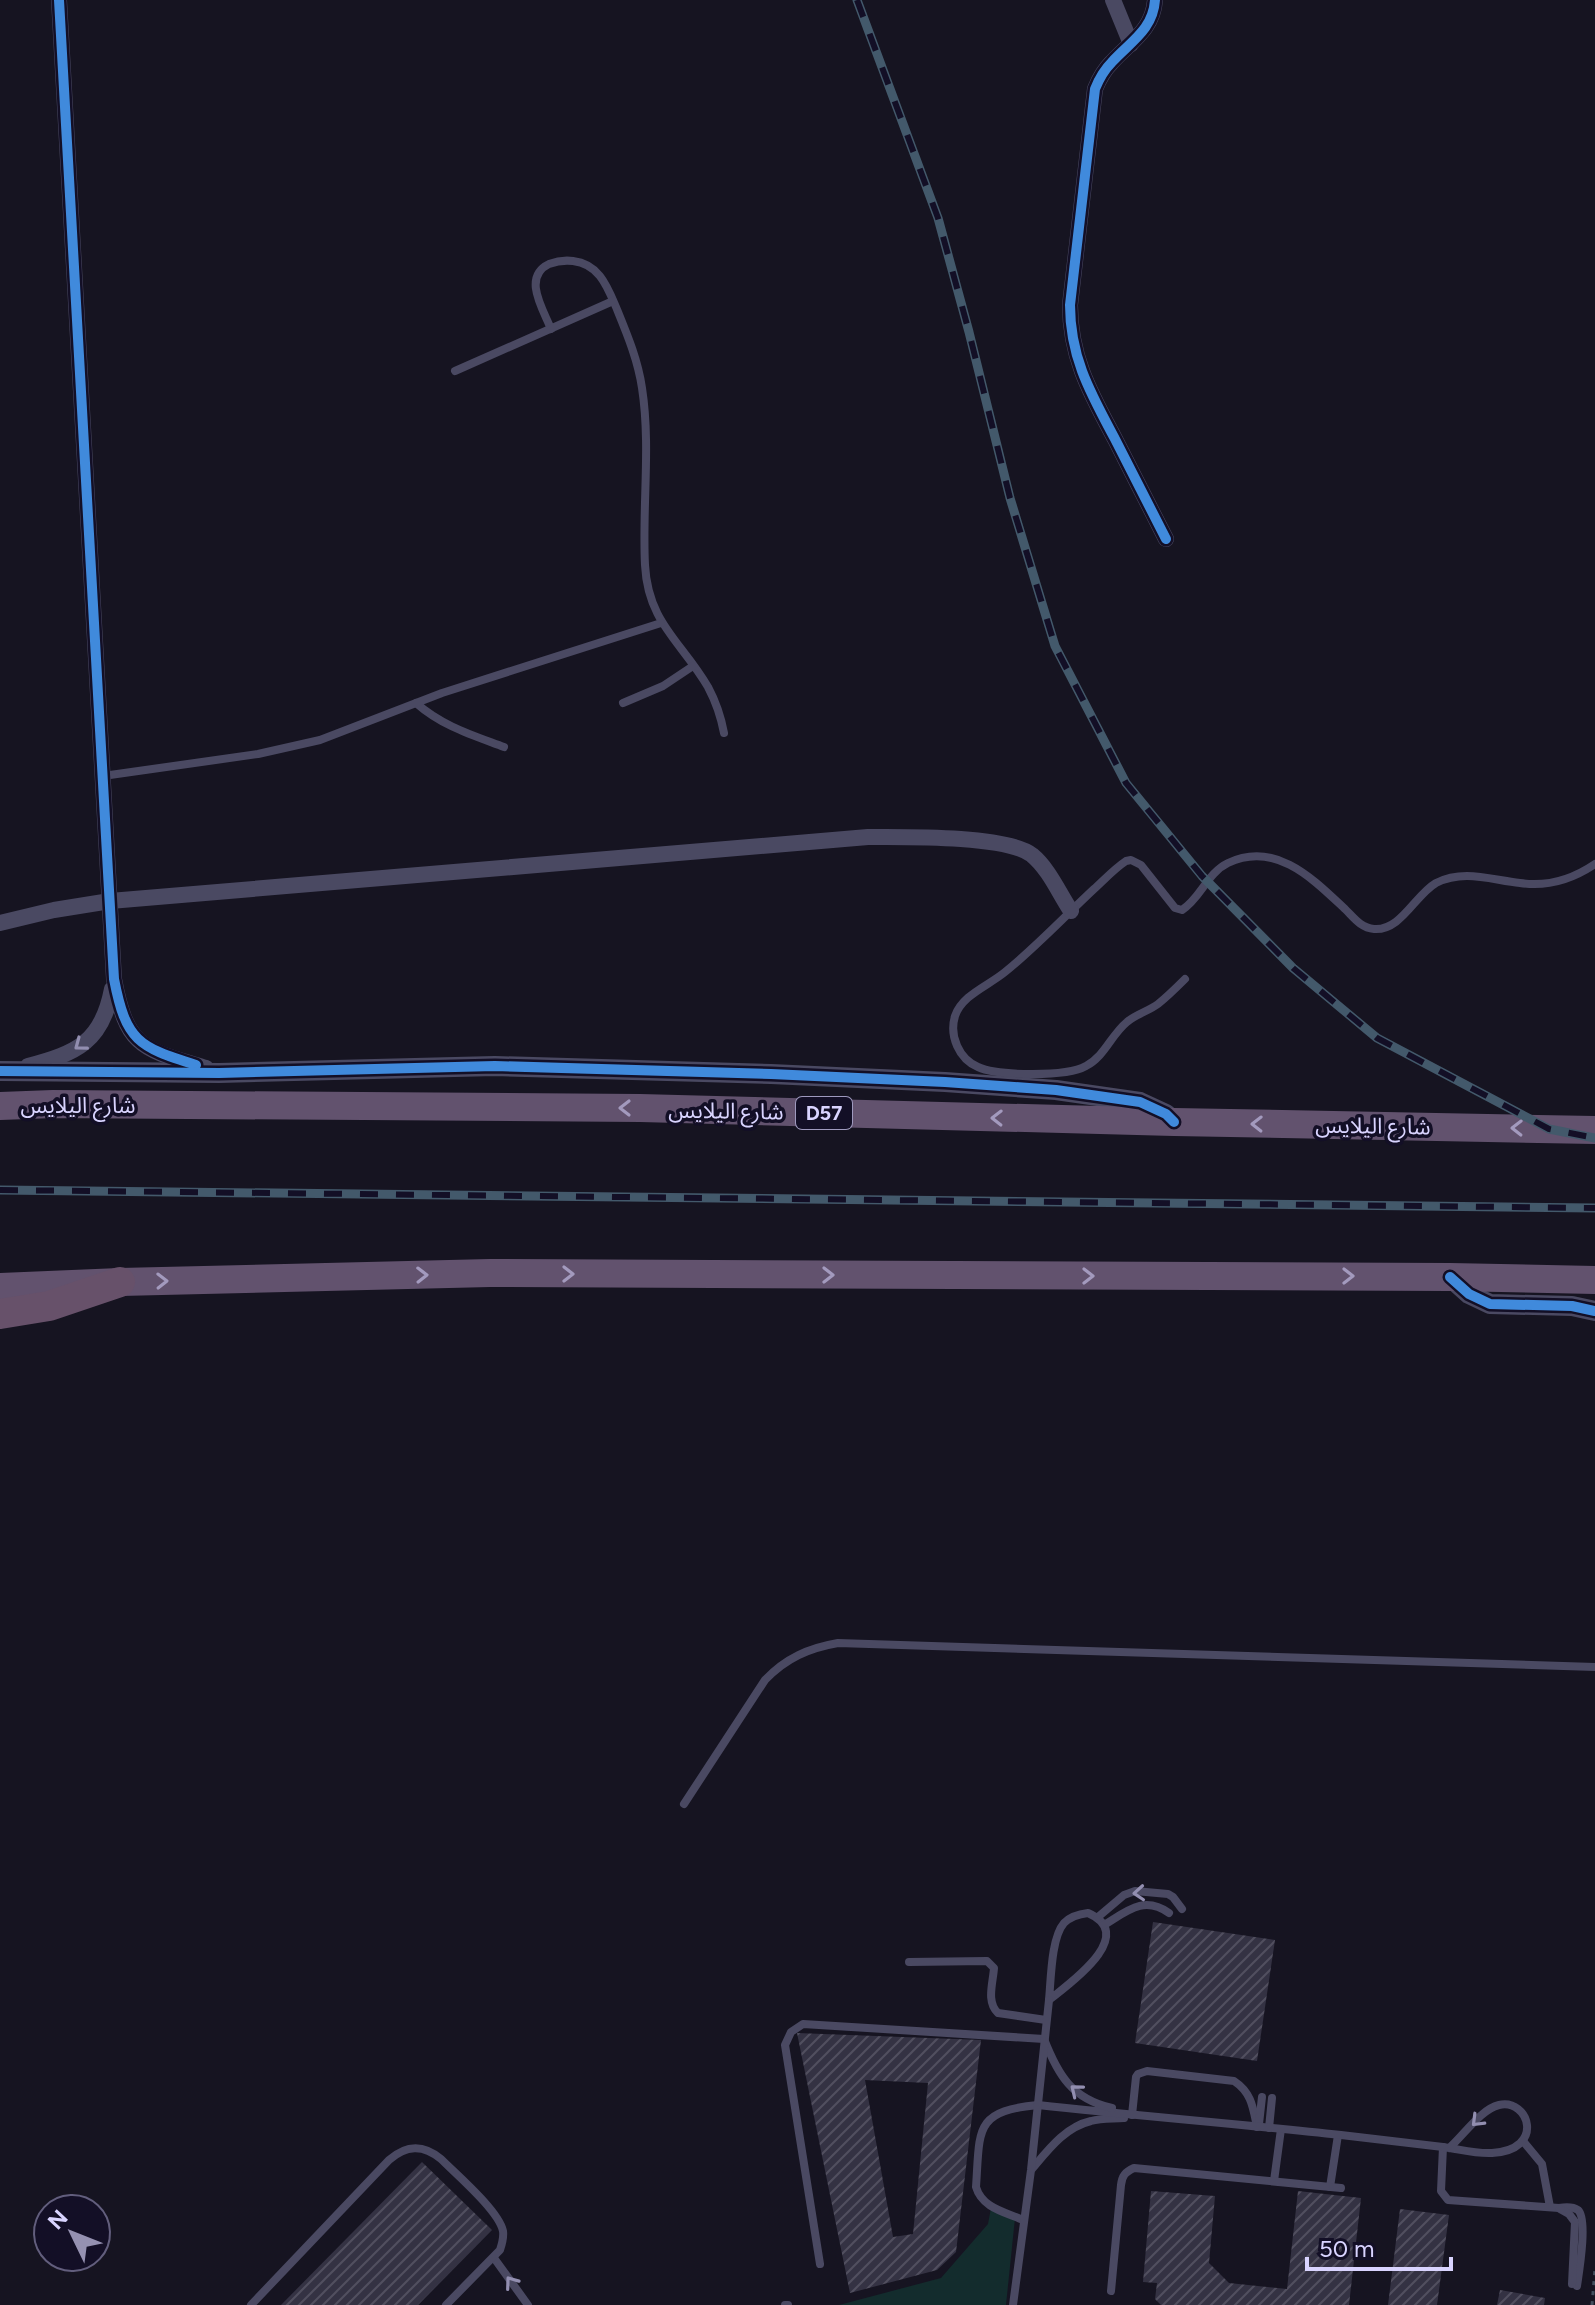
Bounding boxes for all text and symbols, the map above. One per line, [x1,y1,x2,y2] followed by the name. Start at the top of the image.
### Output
[74,1035,89,1050] one-way arrow
[20,1092,136,1122] street label: شارع اليلايس
[668,1096,784,1129] street label: شارع اليلايس
[796,1097,852,1129] road number: D57
[618,1099,631,1117] one-way arrow
[990,1109,1003,1126] one-way arrow
[1315,1111,1431,1144] street label: شارع اليلايس
[1250,1115,1263,1132] one-way arrow
[1510,1120,1523,1137] one-way arrow
[562,1265,575,1283] one-way arrow
[416,1266,429,1284] one-way arrow
[822,1266,835,1284] one-way arrow
[1082,1267,1095,1285] one-way arrow
[1342,1268,1355,1285] one-way arrow
[156,1272,169,1289] one-way arrow
[1132,1884,1145,1901] one-way arrow
[1071,2085,1085,2100] one-way arrow
[1472,2111,1487,2126] one-way arrow
[32,2193,112,2273] north arrow
[42,2204,73,2235] text: N
[1307,2221,1451,2271] scale bar
[1319,2234,1375,2263] text: 50 m
[506,2276,520,2290] one-way arrow

